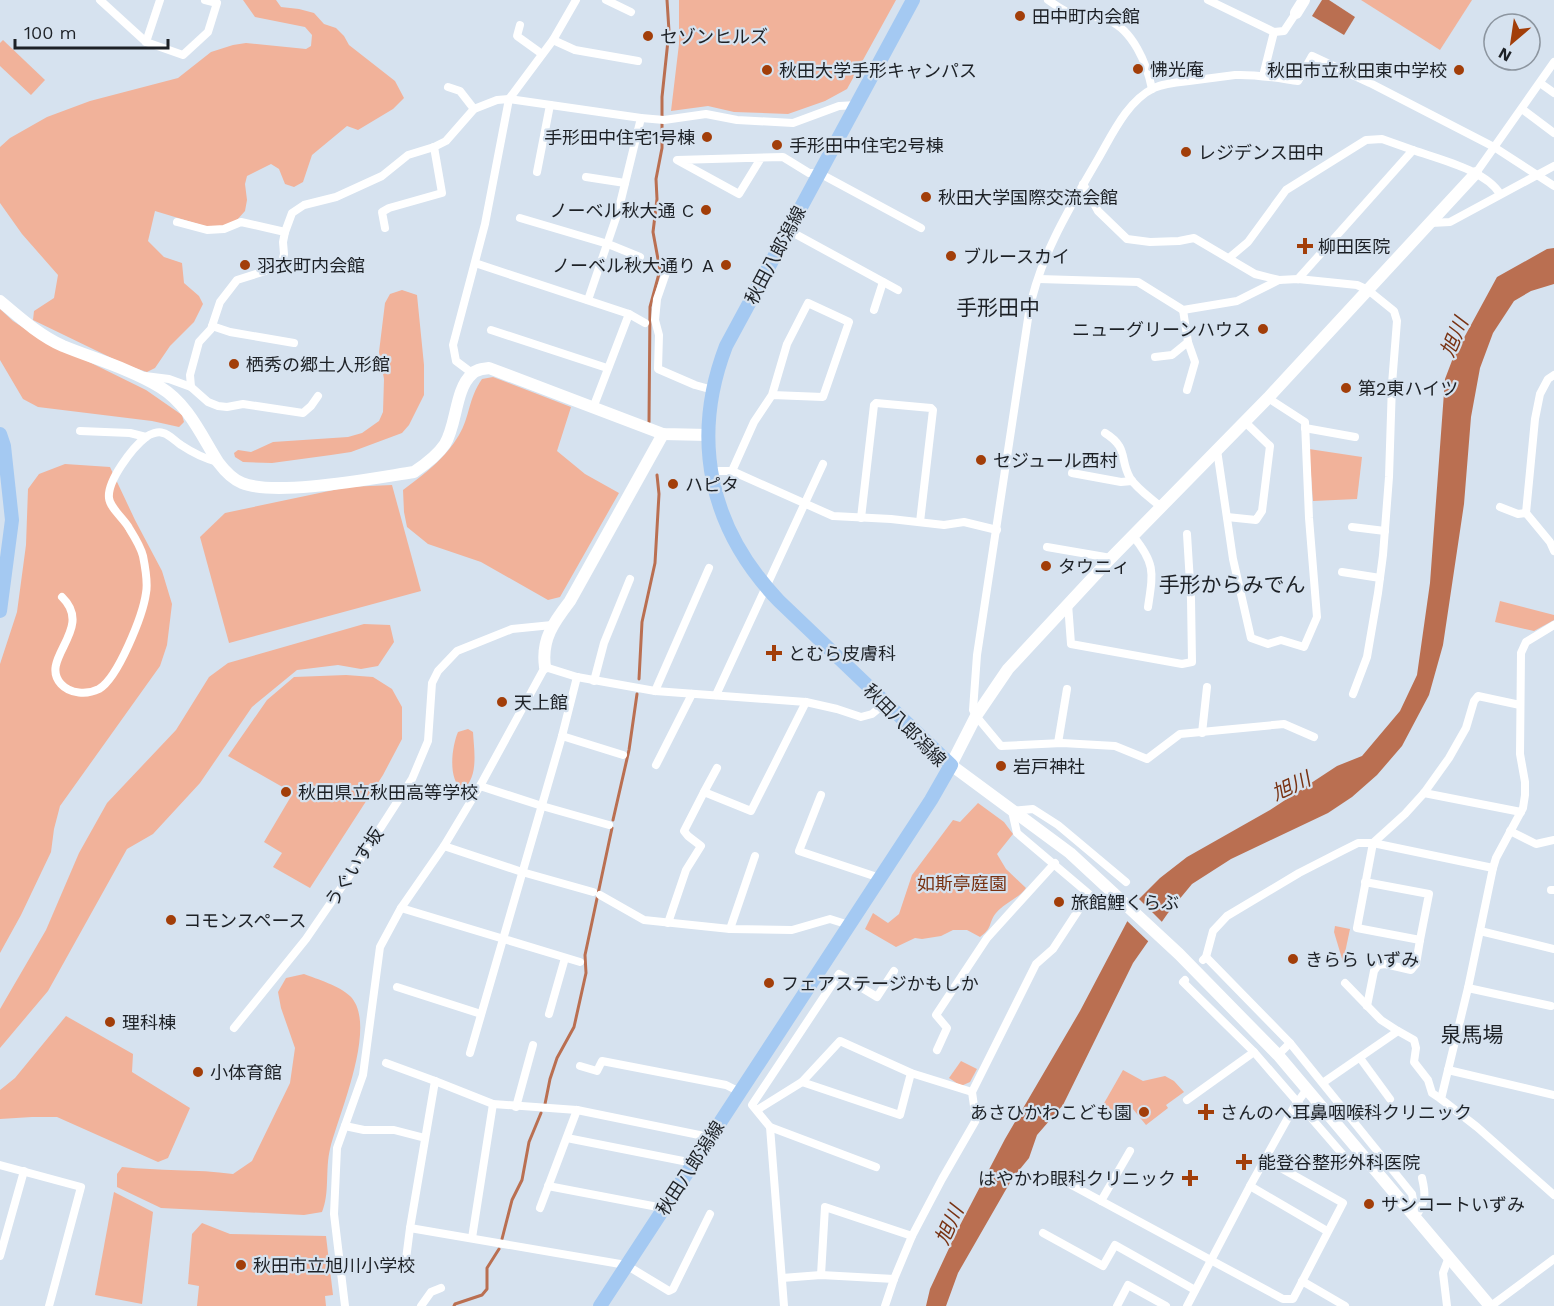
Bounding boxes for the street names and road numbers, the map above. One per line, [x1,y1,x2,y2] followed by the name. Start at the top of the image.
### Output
[740,202,810,308] street label: 秋田八郎潟線
[859,679,951,771] street label: 秋田八郎潟線
[321,824,387,910] street label: うぐいす坂
[652,1117,728,1219] street label: 秋田八郎潟線

